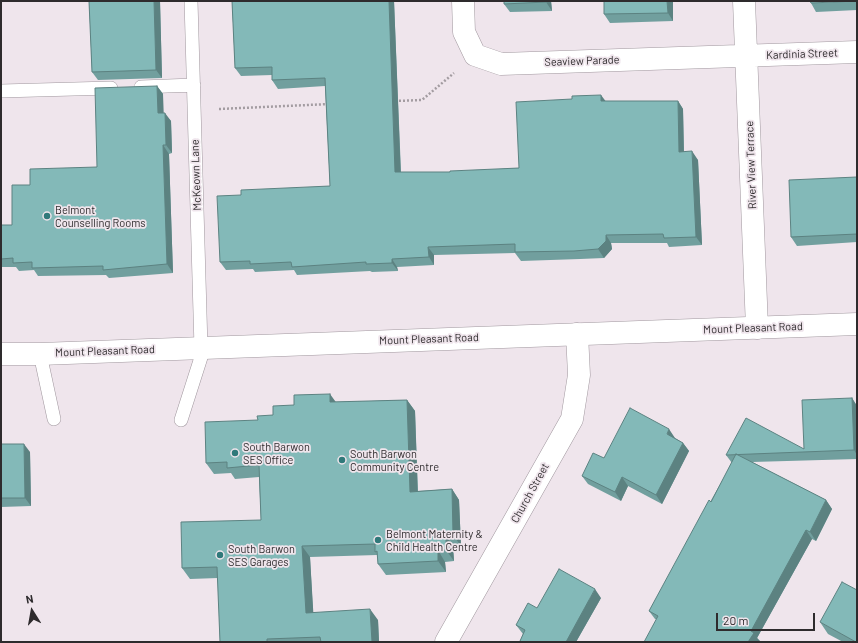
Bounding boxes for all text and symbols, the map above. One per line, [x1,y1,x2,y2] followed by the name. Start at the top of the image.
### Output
[766,46,838,62] street label: Kardinia Street
[544,53,620,69] street label: Seaview Parade
[743,121,759,209] street label: River View Terrace
[188,139,204,211] street label: McKeown Lane
[55,203,146,229] place label: Belmont Counselling Rooms
[42,211,52,221] marker: Belmont Counselling Rooms
[703,320,803,336] street label: Mount Pleasant Road
[379,331,479,347] street label: Mount Pleasant Road
[55,343,155,359] street label: Mount Pleasant Road
[243,440,310,466] place label: South Barwon SES Office
[350,447,439,473] place label: South Barwon Community Centre
[230,448,240,458] marker: South Barwon SES Office
[337,455,347,465] marker: South Barwon Community Centre
[508,461,552,525] street label: Church Street
[386,527,483,553] place label: Belmont Maternity & Child Health Centre
[373,535,383,545] marker: Belmont Maternity & Child Health Centre
[228,542,295,568] place label: South Barwon SES Garages
[215,550,225,560] marker: South Barwon SES Garages
[12,591,52,631] north arrow
[25,592,34,606] text: N
[718,605,817,631] scale bar
[723,613,749,627] text: 20 m

